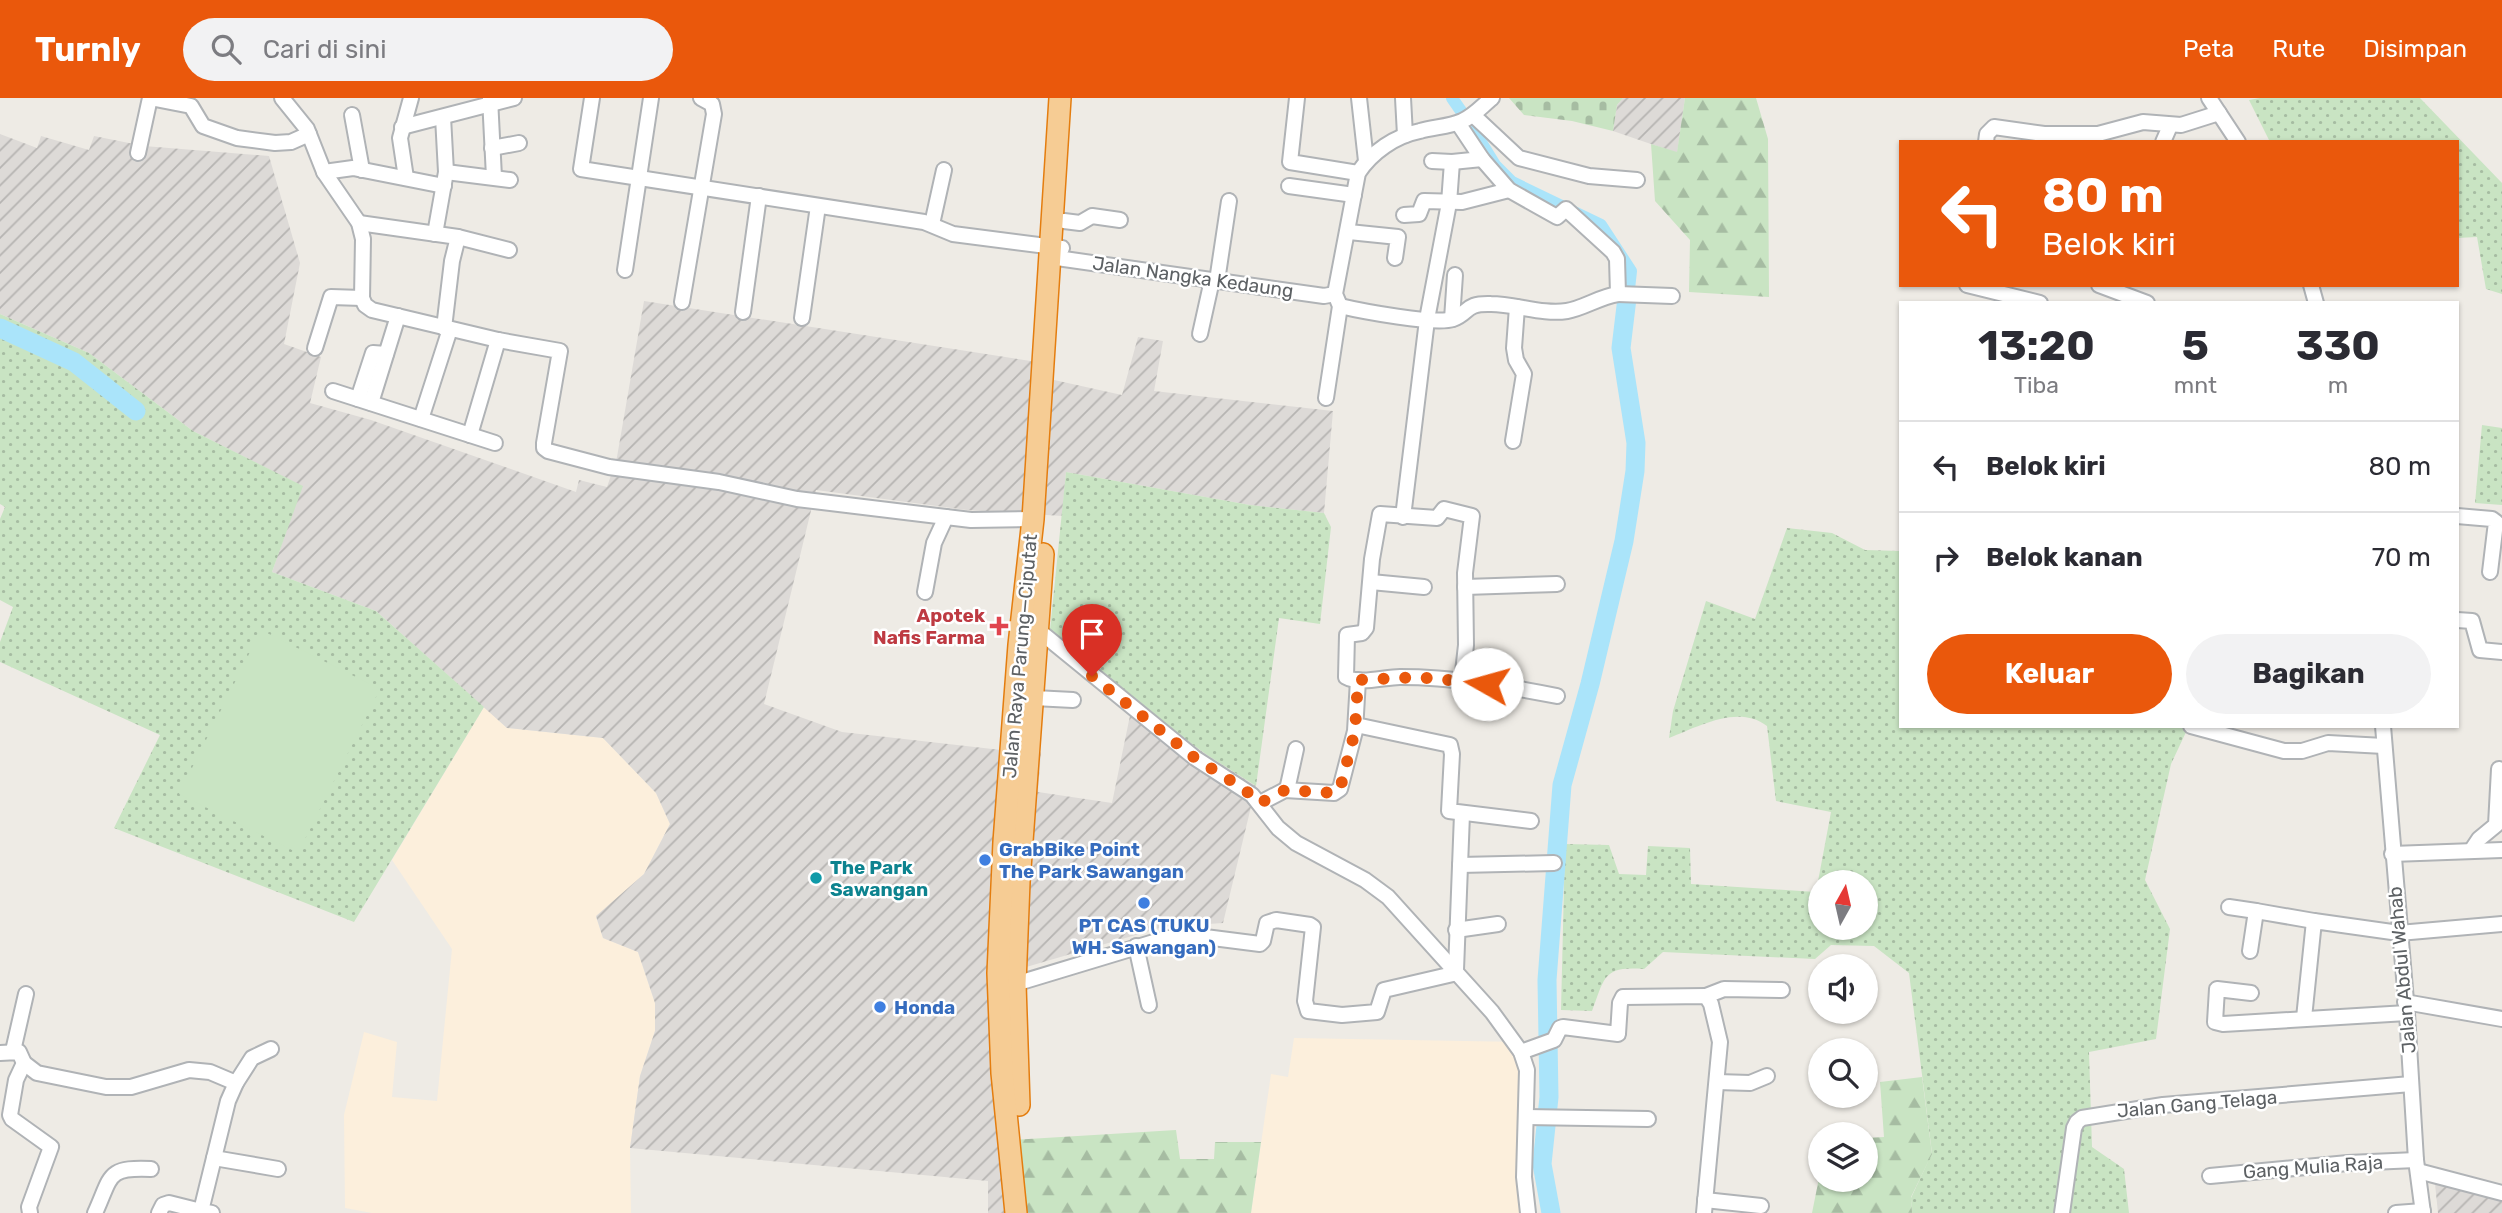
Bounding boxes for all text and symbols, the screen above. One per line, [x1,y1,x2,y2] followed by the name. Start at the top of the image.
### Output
[183,18,673,81] search box
[35,30,141,69] text: Turnly
[207,30,245,68] icon: search
[263,34,387,65] text: Cari di sini
[2183,35,2234,63] text: Peta
[2272,35,2325,63] text: Rute
[2363,35,2467,63] text: Disimpan
[2042,166,2164,224] text: 80 m
[1927,168,2018,259] icon: left
[2042,225,2176,263] text: Belok kiri
[1091,252,1295,302] street label: Jalan Nangka Kedaung
[1978,321,2095,371] text: 13:20
[2182,321,2209,371] text: 5
[2296,321,2380,371] text: 330
[2014,371,2059,399] text: Tiba
[2174,371,2217,399] text: mnt
[2328,371,2348,399] text: m
[1927,448,1965,486] icon: left
[1986,451,2106,482] text: Belok kiri
[2368,451,2431,482] text: 80 m
[998,532,1042,779] street label: Jalan Raya Parung—Ciputat
[1927,539,1965,577] icon: right
[1986,542,2143,573] text: Belok kanan
[2372,542,2431,573] text: 70 m
[873,604,985,649] place label: Apotek Nafis Farma
[1062,604,1122,676] pin
[1073,615,1111,653] icon: arrive
[991,618,1007,634] marker: Apotek Nafis Farma
[1927,634,2172,714] button: Keluar
[2186,634,2431,714] button: Bagikan
[1450,647,1524,721] position arrow
[999,838,1184,883] place label: GrabBike Point The Park Sawangan
[977,852,993,868] marker: GrabBike Point The Park Sawangan
[830,856,928,901] place label: The Park Sawangan
[808,870,824,886] marker: The Park Sawangan
[1808,870,1878,940] north arrow
[1808,870,1878,1192] map controls
[2383,886,2421,1054] street label: Jalan Abdul Wahab
[1136,895,1152,911] marker: PT CAS (TUKU WH. Sawangan)
[1072,914,1216,959] place label: PT CAS (TUKU WH. Sawangan)
[1808,954,1878,1024] button: sound
[894,996,955,1019] place label: Honda
[872,999,888,1015] marker: Honda
[1808,1038,1878,1108] button: search
[2116,1086,2278,1122] street label: Jalan Gang Telaga
[1808,1122,1878,1192] button: layers
[2242,1151,2384,1183] street label: Gang Mulia Raja

